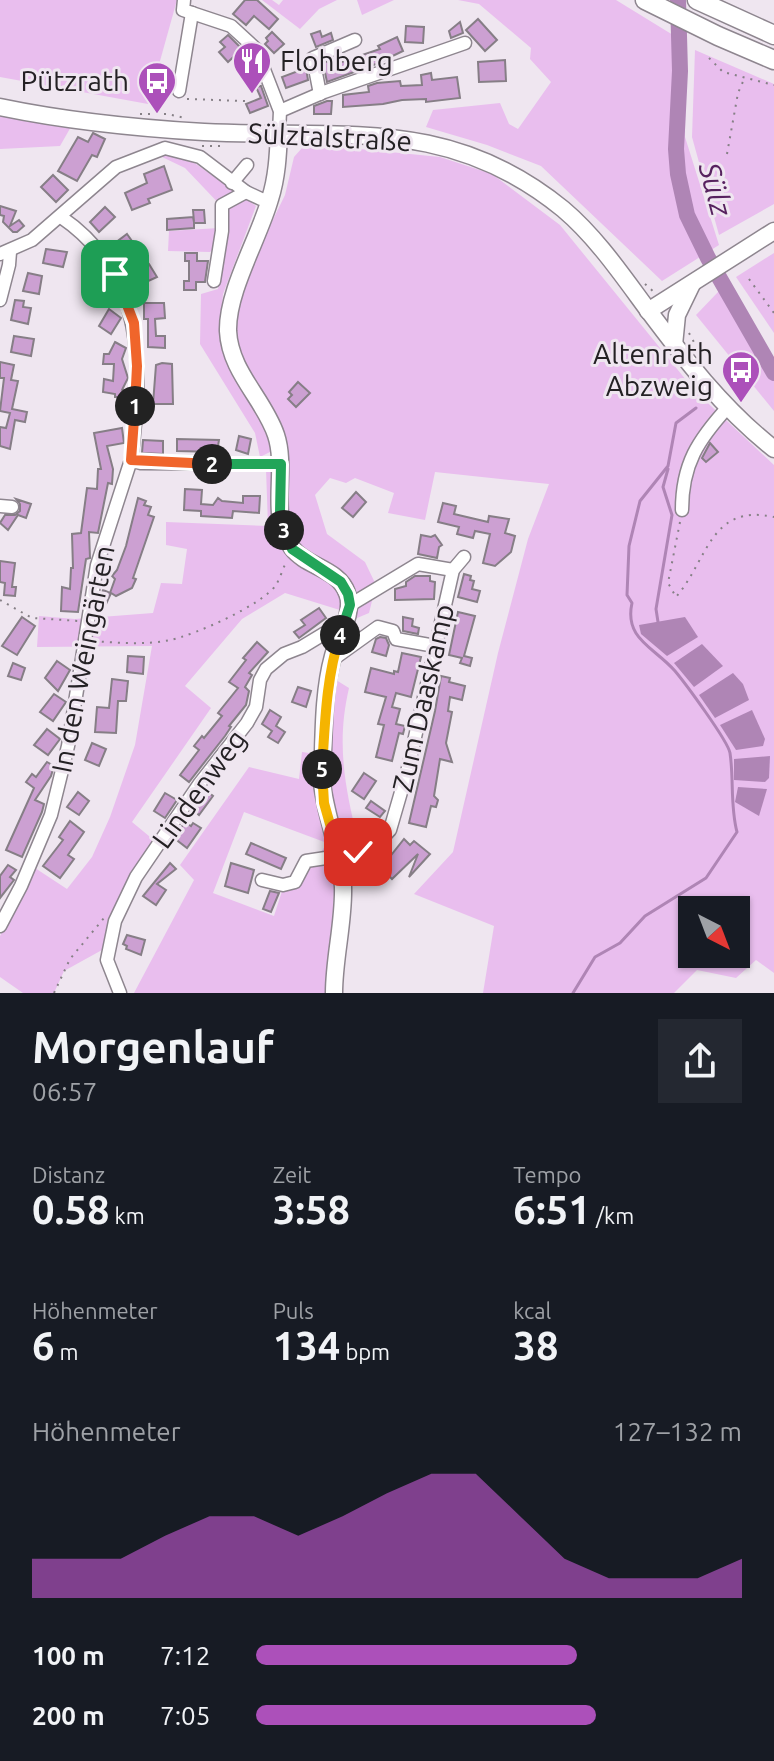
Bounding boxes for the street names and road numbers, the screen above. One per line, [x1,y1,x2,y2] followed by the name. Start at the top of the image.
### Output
[247,117,413,156] street label: Sülztalstraße
[45,543,120,775] street label: In den Weingärten
[386,601,459,795] street label: Zum Daaskamp
[145,724,252,854] street label: Lindenweg

